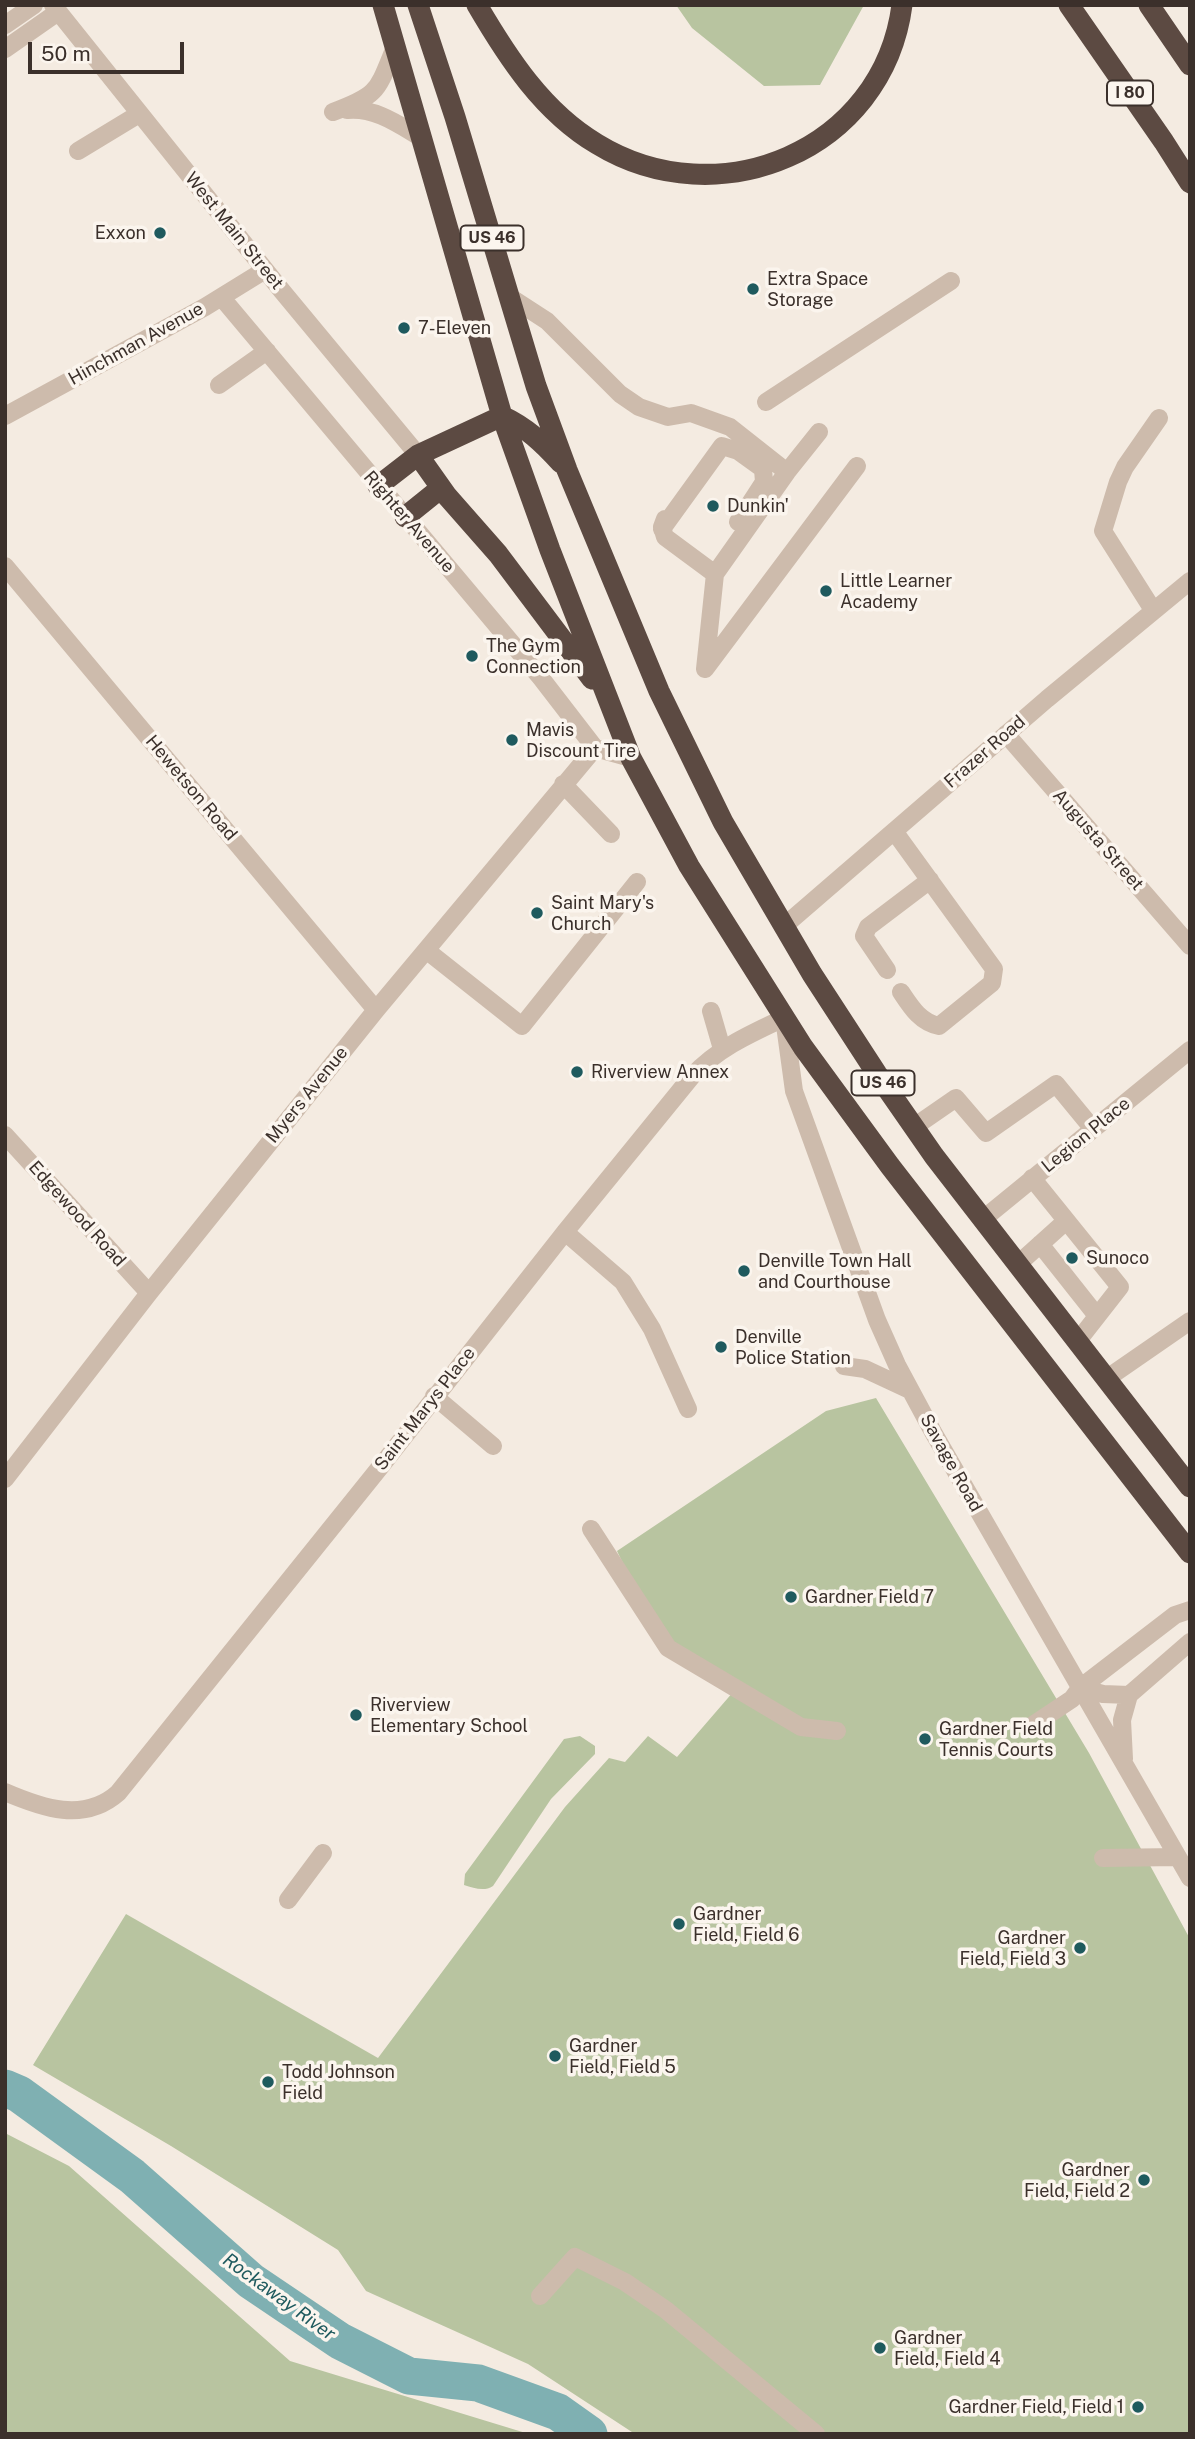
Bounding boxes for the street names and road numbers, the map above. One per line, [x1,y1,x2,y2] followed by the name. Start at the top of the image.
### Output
[1107,80,1153,106] road number: I 80
[180,168,288,294] street label: West Main Street
[461,226,524,250] road number: US 46
[65,298,207,390] street label: Hinchman Avenue
[359,467,459,577] street label: Righter Avenue
[940,711,1030,793] street label: Frazer Road
[141,731,241,845] street label: Hewetson Road
[1048,785,1148,895] street label: Augusta Street
[262,1042,352,1148] street label: Myers Avenue
[852,1070,914,1096] road number: US 46
[1037,1093,1135,1177] street label: Legion Place
[24,1157,130,1271] street label: Edgewood Road
[370,1343,480,1475] street label: Saint Marys Place
[915,1410,987,1516] street label: Savage Road

